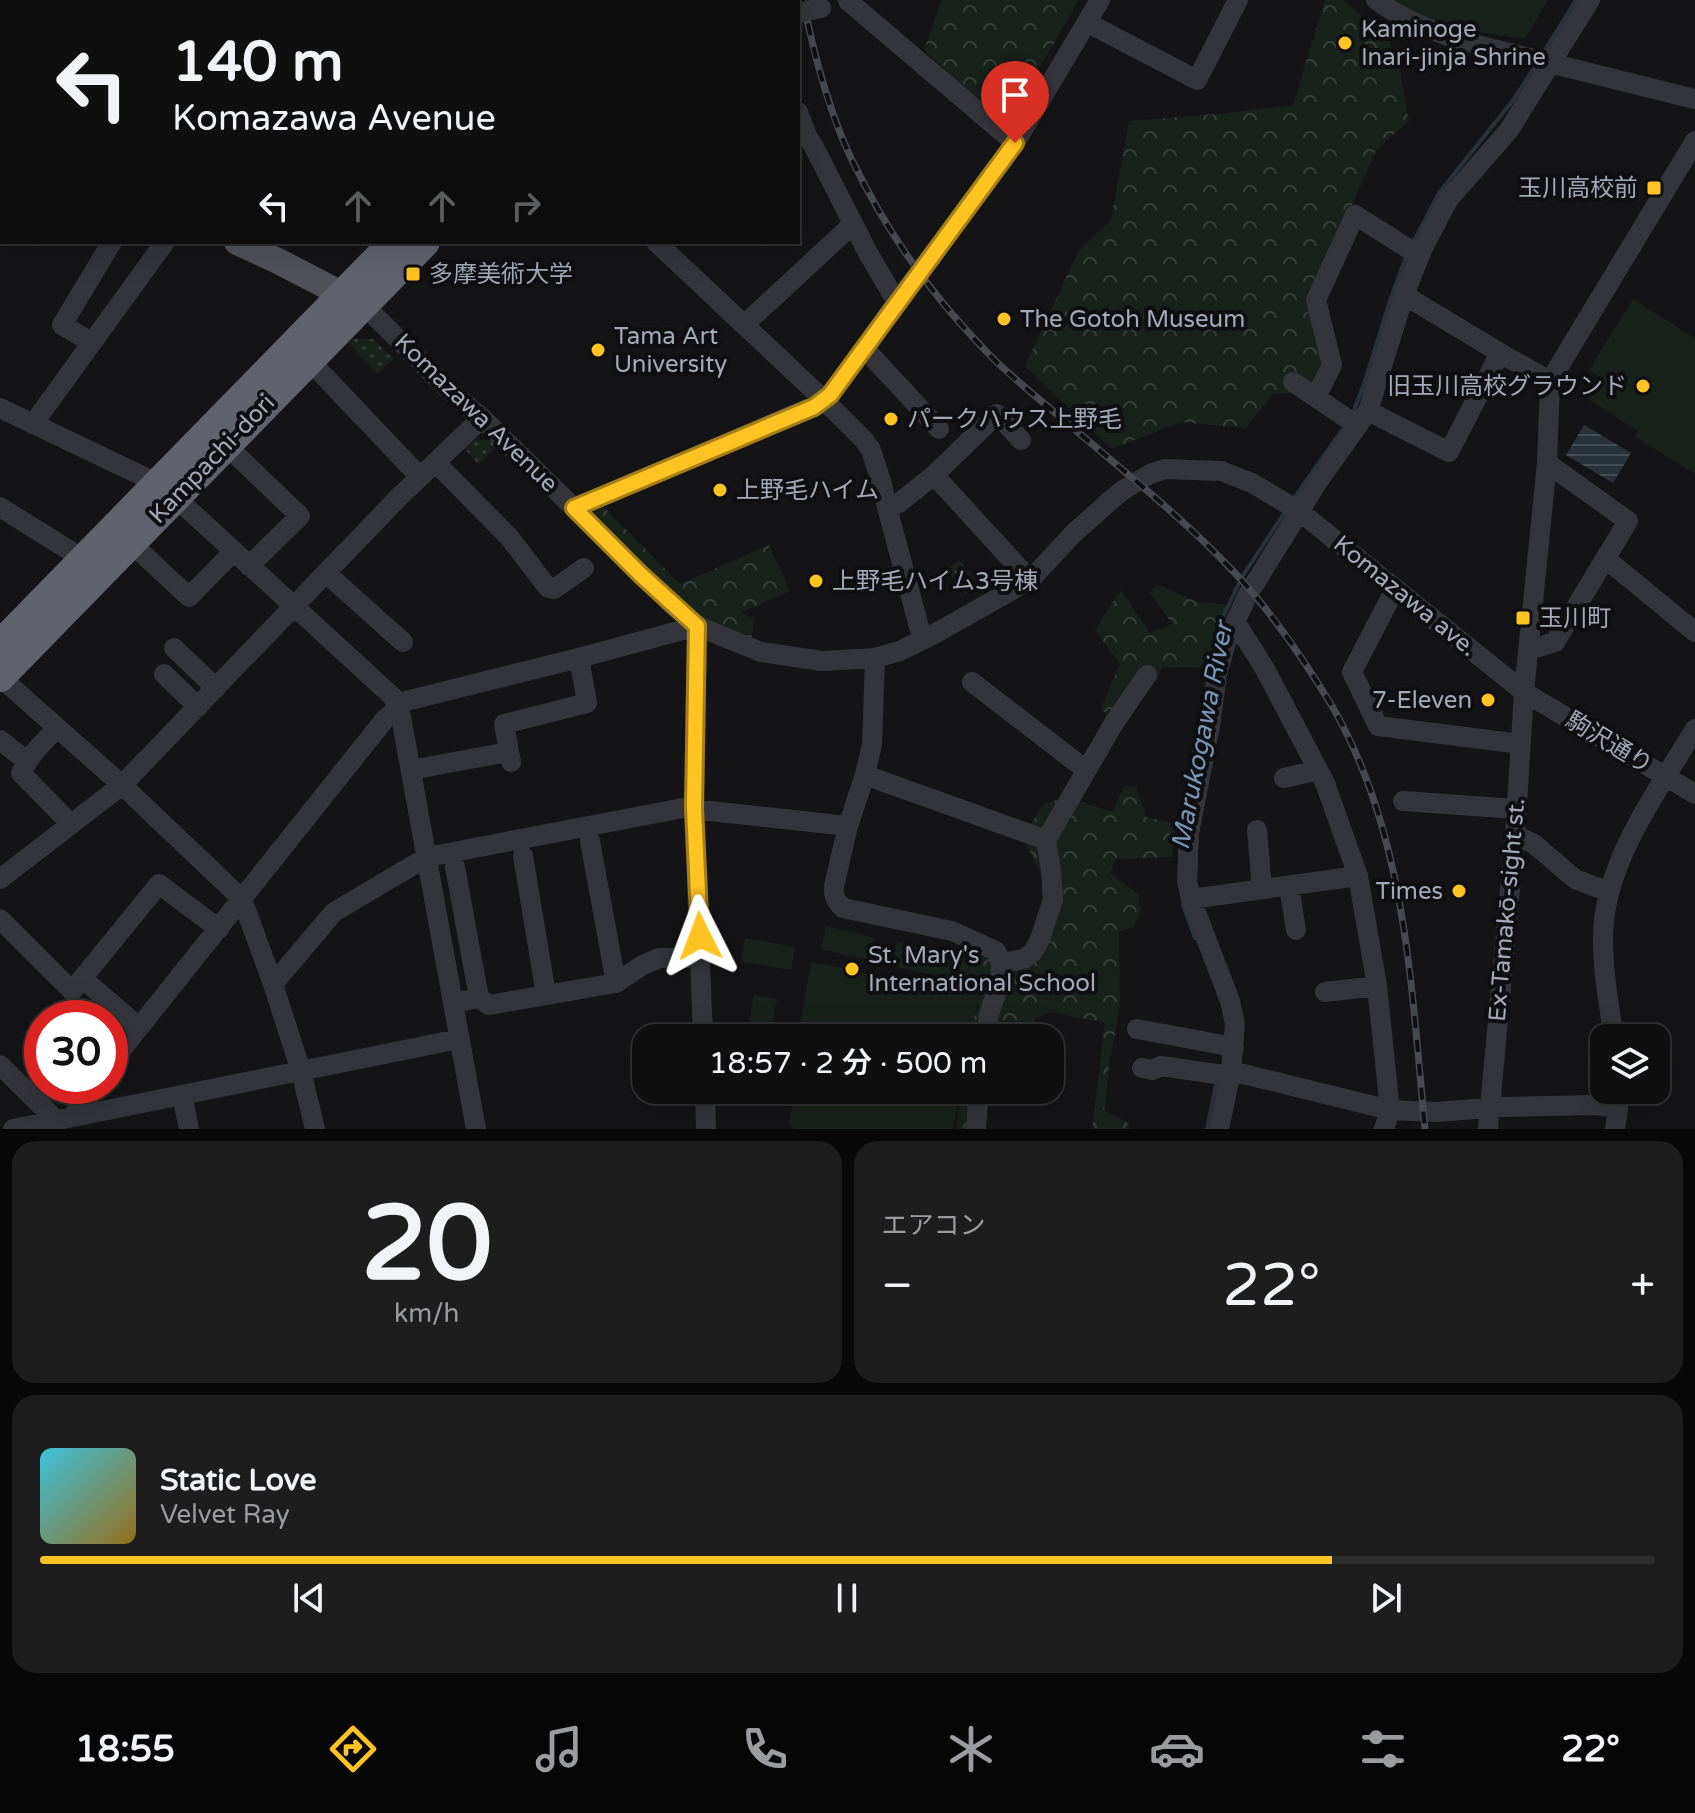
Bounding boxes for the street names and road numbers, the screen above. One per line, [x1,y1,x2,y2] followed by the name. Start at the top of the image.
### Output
[388,328,564,498] street label: Komazawa Avenue
[143,388,281,530] street label: Kampachi-dori
[1328,529,1482,663] street label: Komazawa ave.
[1560,706,1658,780] street label: 駒沢通り
[1483,797,1531,1023] street label: Ex-Tamakō-sight st.

